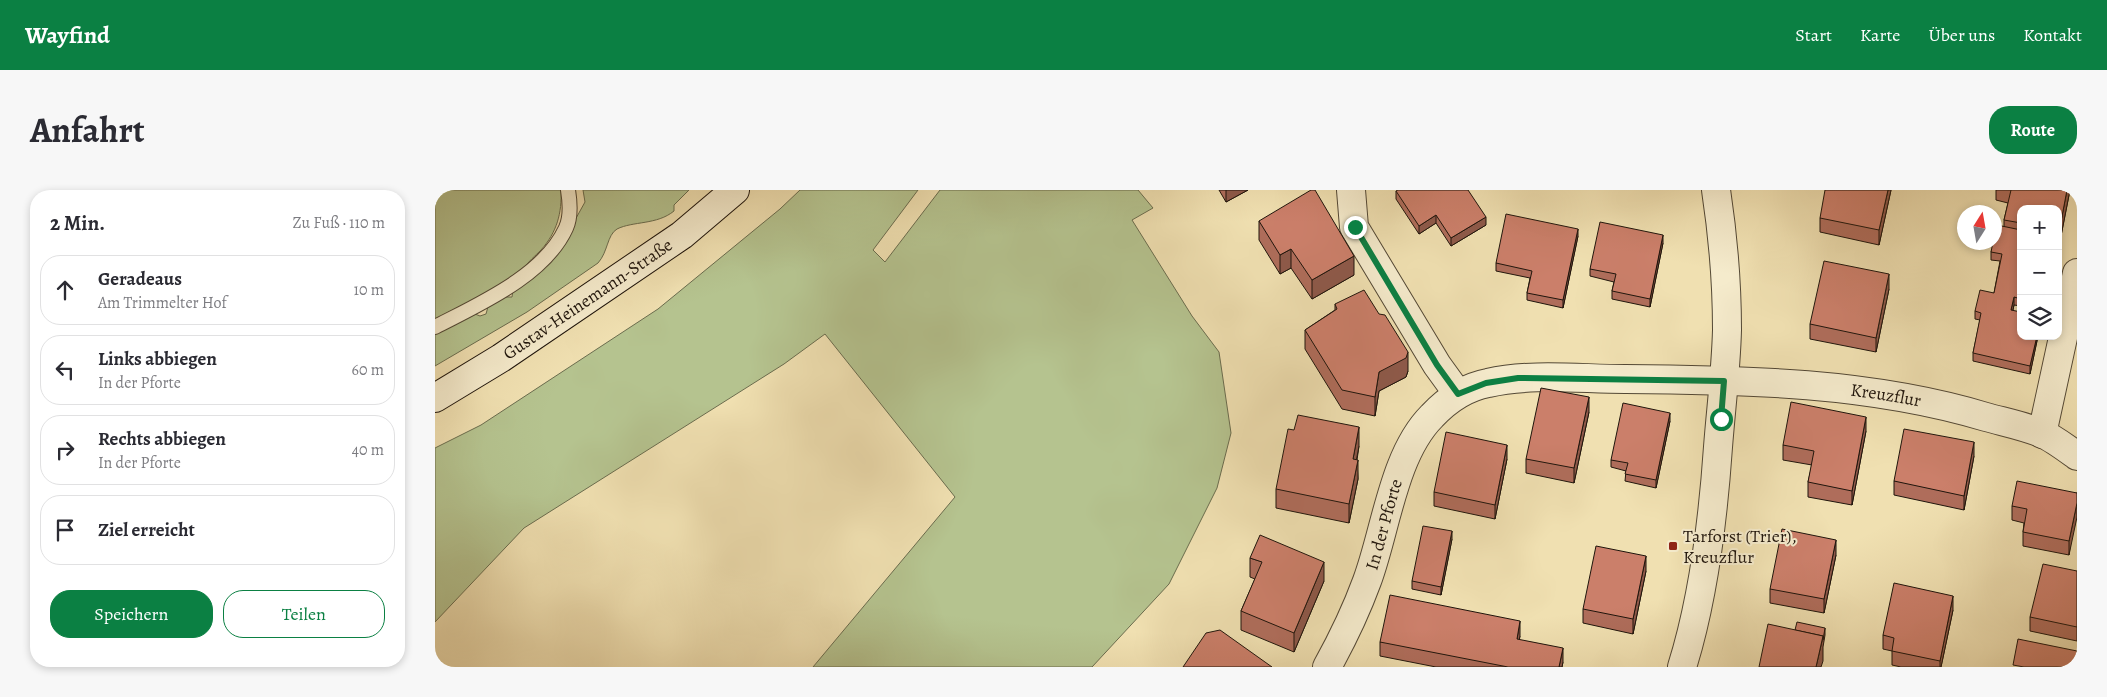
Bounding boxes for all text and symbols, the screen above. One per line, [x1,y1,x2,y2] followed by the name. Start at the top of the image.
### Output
[25,19,110,51] text: Wayfind
[1795,23,1832,47] text: Start
[1860,23,1900,47] text: Karte
[1928,23,1995,47] text: Über uns
[2023,23,2082,47] text: Kontakt
[30,106,145,154] text: Anfahrt
[1989,106,2077,154] button: Route
[1957,205,2002,250] north arrow
[2017,205,2062,340] map controls
[2017,205,2062,250] button: +
[50,209,105,237] text: 2 Min.
[292,212,385,234] text: Zu Fuß · 110 m
[1344,216,1367,239] route end
[498,233,677,365] street label: Gustav-Heinemann-Straße
[2017,250,2062,295] button: −
[98,266,182,292] text: Geradeaus
[51,276,79,304] icon: ahead
[354,279,384,301] text: 10 m
[98,292,227,314] text: Am Trimmelter Hof
[2017,295,2062,340] button: layers
[98,346,217,372] text: Links abbiegen
[51,356,79,384] icon: left
[352,359,384,381] text: 60 m
[98,372,181,394] text: In der Pforte
[1849,378,1923,413] street label: Kreuzflur
[1710,408,1733,431] route start
[98,426,226,452] text: Rechts abbiegen
[51,436,79,464] icon: right
[352,439,384,461] text: 40 m
[98,452,181,474] text: In der Pforte
[1360,476,1408,573] street label: In der Pforte
[51,516,79,544] icon: arrive
[98,517,195,543] text: Ziel erreicht
[1683,524,1797,569] place label: Tarforst (Trier), Kreuzflur
[1667,540,1679,552] marker: Tarforst (Trier), Kreuzflur
[50,590,213,638] button: Speichern
[223,590,385,638] button: Teilen

